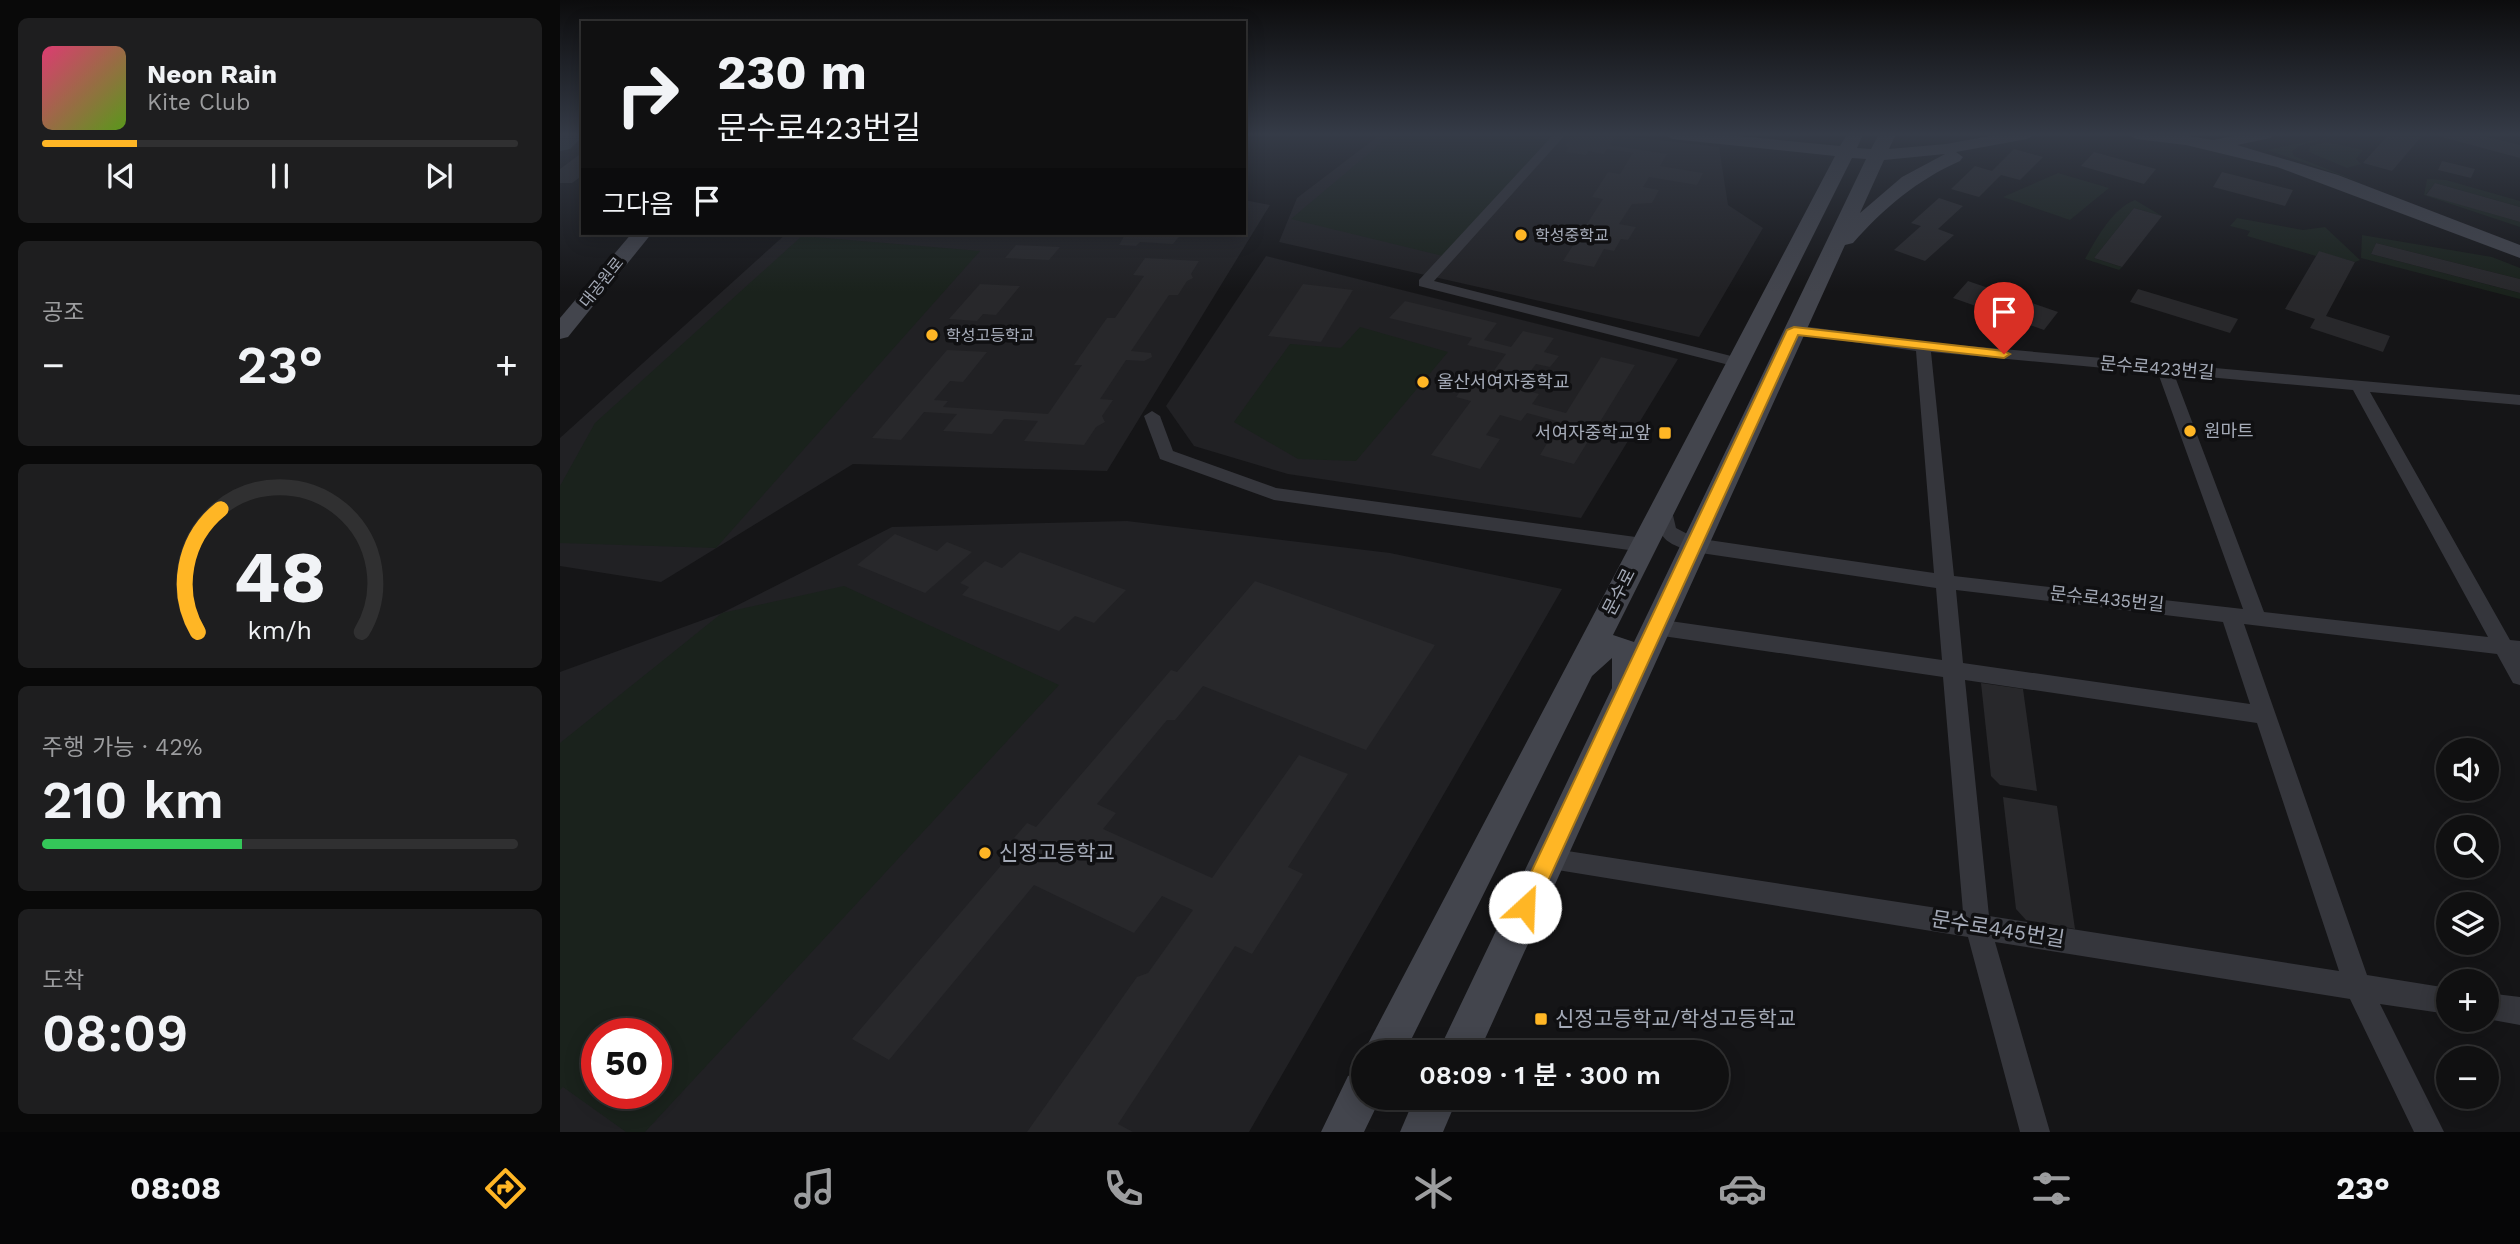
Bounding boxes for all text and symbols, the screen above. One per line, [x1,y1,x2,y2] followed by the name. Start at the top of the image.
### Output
[717,43,867,101] text: 230 m
[602,49,693,140] icon: right
[147,59,277,89] text: Neon Rain
[147,89,250,116] text: Kite Club
[717,109,921,147] text: 문수로423번길
[102,157,140,195] icon: previous
[261,157,299,195] icon: pause
[420,157,458,195] icon: next
[688,182,726,220] icon: arrive
[602,189,674,219] text: 그다음
[1535,226,1609,245] place label: 학성중학교
[1513,227,1529,243] marker: 학성중학교
[575,253,627,311] street label: 대공원로
[1974,282,2034,354] pin
[1985,293,2023,331] icon: arrive
[42,299,84,326] text: 공조
[946,326,1034,345] place label: 학성고등학교
[924,327,940,343] marker: 학성고등학교
[237,335,323,396] text: 23°
[42,343,65,387] text: −
[495,343,518,387] text: +
[2099,352,2215,383] street label: 문수로423번길
[1437,371,1569,392] place label: 울산서여자중학교
[1415,374,1431,390] marker: 울산서여자중학교
[2204,420,2254,441] place label: 원마트
[1535,422,1651,443] place label: 서여자중학교앞
[2182,423,2198,439] marker: 원마트
[1657,425,1673,441] marker: 서여자중학교앞
[234,534,326,620] text: 48
[1598,565,1639,619] street label: 문수로
[2049,582,2165,615] street label: 문수로435번길
[248,616,312,645] text: km/h
[42,734,203,761] text: 주행 가능 · 42%
[2436,738,2499,1109] map controls
[2436,738,2499,801] button: sound
[42,770,224,831] text: 210 km
[2436,815,2499,878] button: search
[999,840,1115,865] place label: 신정고등학교
[977,845,993,861] marker: 신정고등학교
[1488,870,1562,944] position arrow
[2436,892,2499,955] button: layers
[1930,906,2066,951] street label: 문수로445번길
[42,967,84,994] text: 도착
[2436,969,2499,1032] button: +
[42,1003,188,1064] text: 08:09
[1555,1006,1796,1031] place label: 신정고등학교/학성고등학교
[1533,1011,1549,1027] marker: 신정고등학교/학성고등학교
[581,1018,672,1109] speed limit sign: 50
[2436,1046,2499,1109] button: −
[1419,1060,1661,1090] text: 08:09 · 1 분 · 300 m
[481,1164,530,1213] icon: directions
[790,1164,839,1213] icon: music
[1099,1164,1148,1213] icon: phone
[1409,1164,1458,1213] icon: climate
[1718,1164,1767,1213] icon: car
[2027,1164,2076,1213] icon: filters
[130,1169,221,1207] text: 08:08
[2336,1169,2390,1207] text: 23°

